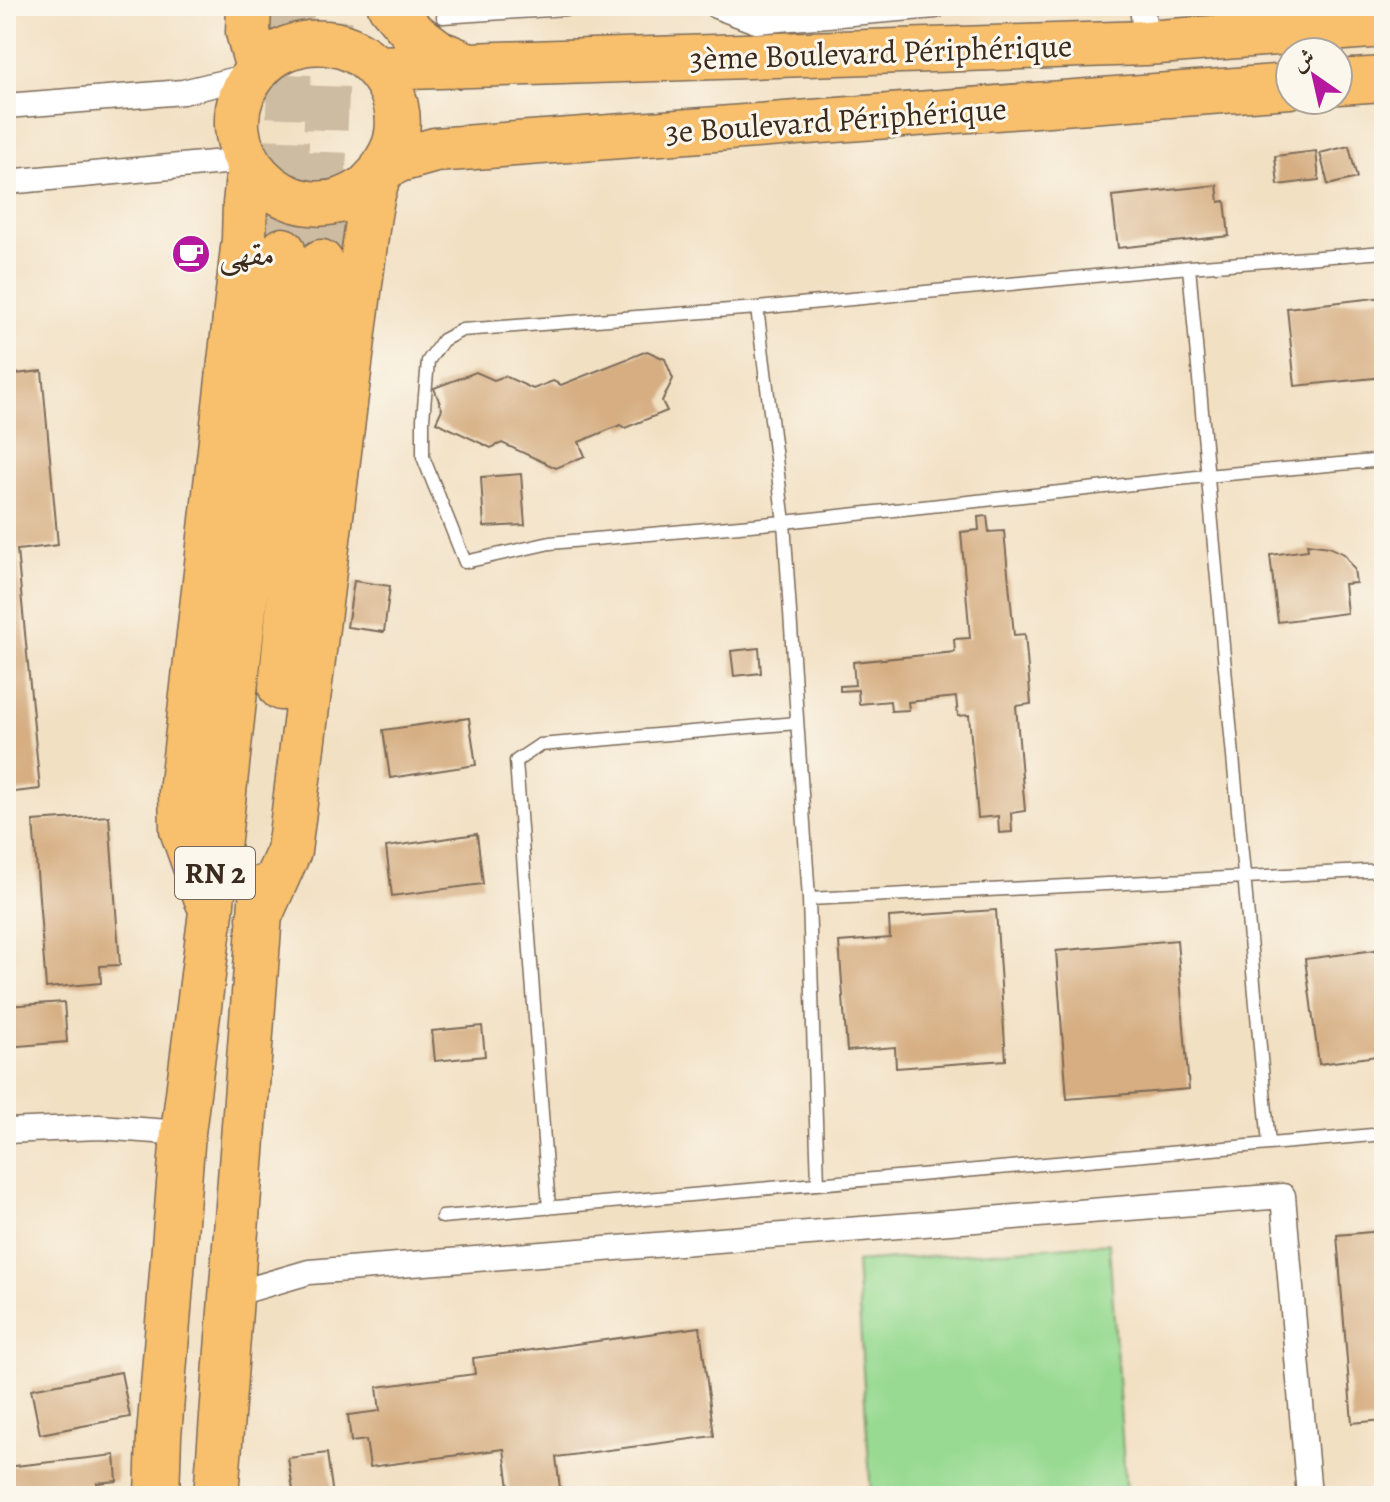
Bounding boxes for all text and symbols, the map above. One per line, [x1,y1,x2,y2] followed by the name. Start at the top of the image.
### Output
[689,23,1073,81] street label: 3ème Boulevard Périphérique
[1274,36,1354,116] north arrow
[1286,42,1321,79] text: ش
[664,86,1008,154] street label: 3e Boulevard Périphérique
[219,232,275,276] place label: مقهى
[170,233,212,275] cafe icon: مقهى
[175,847,255,899] road number: RN 2

